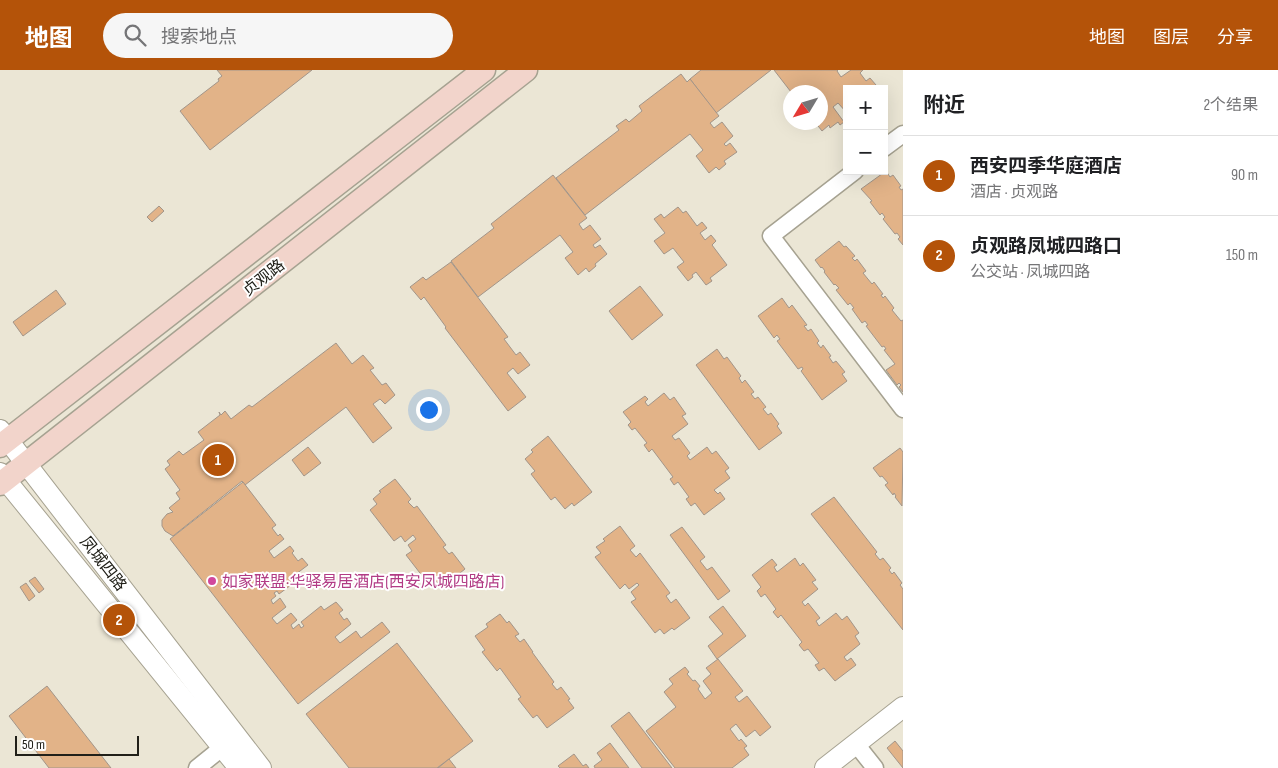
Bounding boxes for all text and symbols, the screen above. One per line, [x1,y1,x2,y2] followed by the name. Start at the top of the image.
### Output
[103,13,453,58] search box
[121,21,149,49] icon: search
[25,24,73,53] text: 地图
[161,26,237,49] text: 搜索地点
[1089,27,1125,48] text: 地图
[1153,27,1189,48] text: 图层
[1217,27,1253,48] text: 分享
[783,85,828,130] north arrow
[843,85,888,175] map controls
[843,85,888,130] button: +
[923,93,965,118] text: 附近
[1203,96,1258,115] text: 2个结果
[843,130,888,175] button: −
[970,155,1122,178] text: 西安四季华庭酒店
[936,166,942,185] text: 1
[1231,166,1258,185] text: 90 m
[970,183,1058,202] text: 酒店 · 贞观路
[970,235,1122,258] text: 贞观路凤城四路口
[935,246,943,265] text: 2
[1226,246,1258,265] text: 150 m
[239,256,289,300] street label: 贞观路
[970,263,1090,282] text: 公交站 · 凤城四路
[416,397,442,423] your location
[202,441,234,479] pin: 1
[76,533,130,595] street label: 凤城四路
[222,573,504,592] place label: 如家联盟·华驿易居酒店(西安凤城四路店)
[206,575,218,587] marker: 如家联盟·华驿易居酒店(西安凤城四路店)
[103,601,135,639] pin: 2
[15,733,139,756] scale bar
[22,736,45,753] text: 50 m

